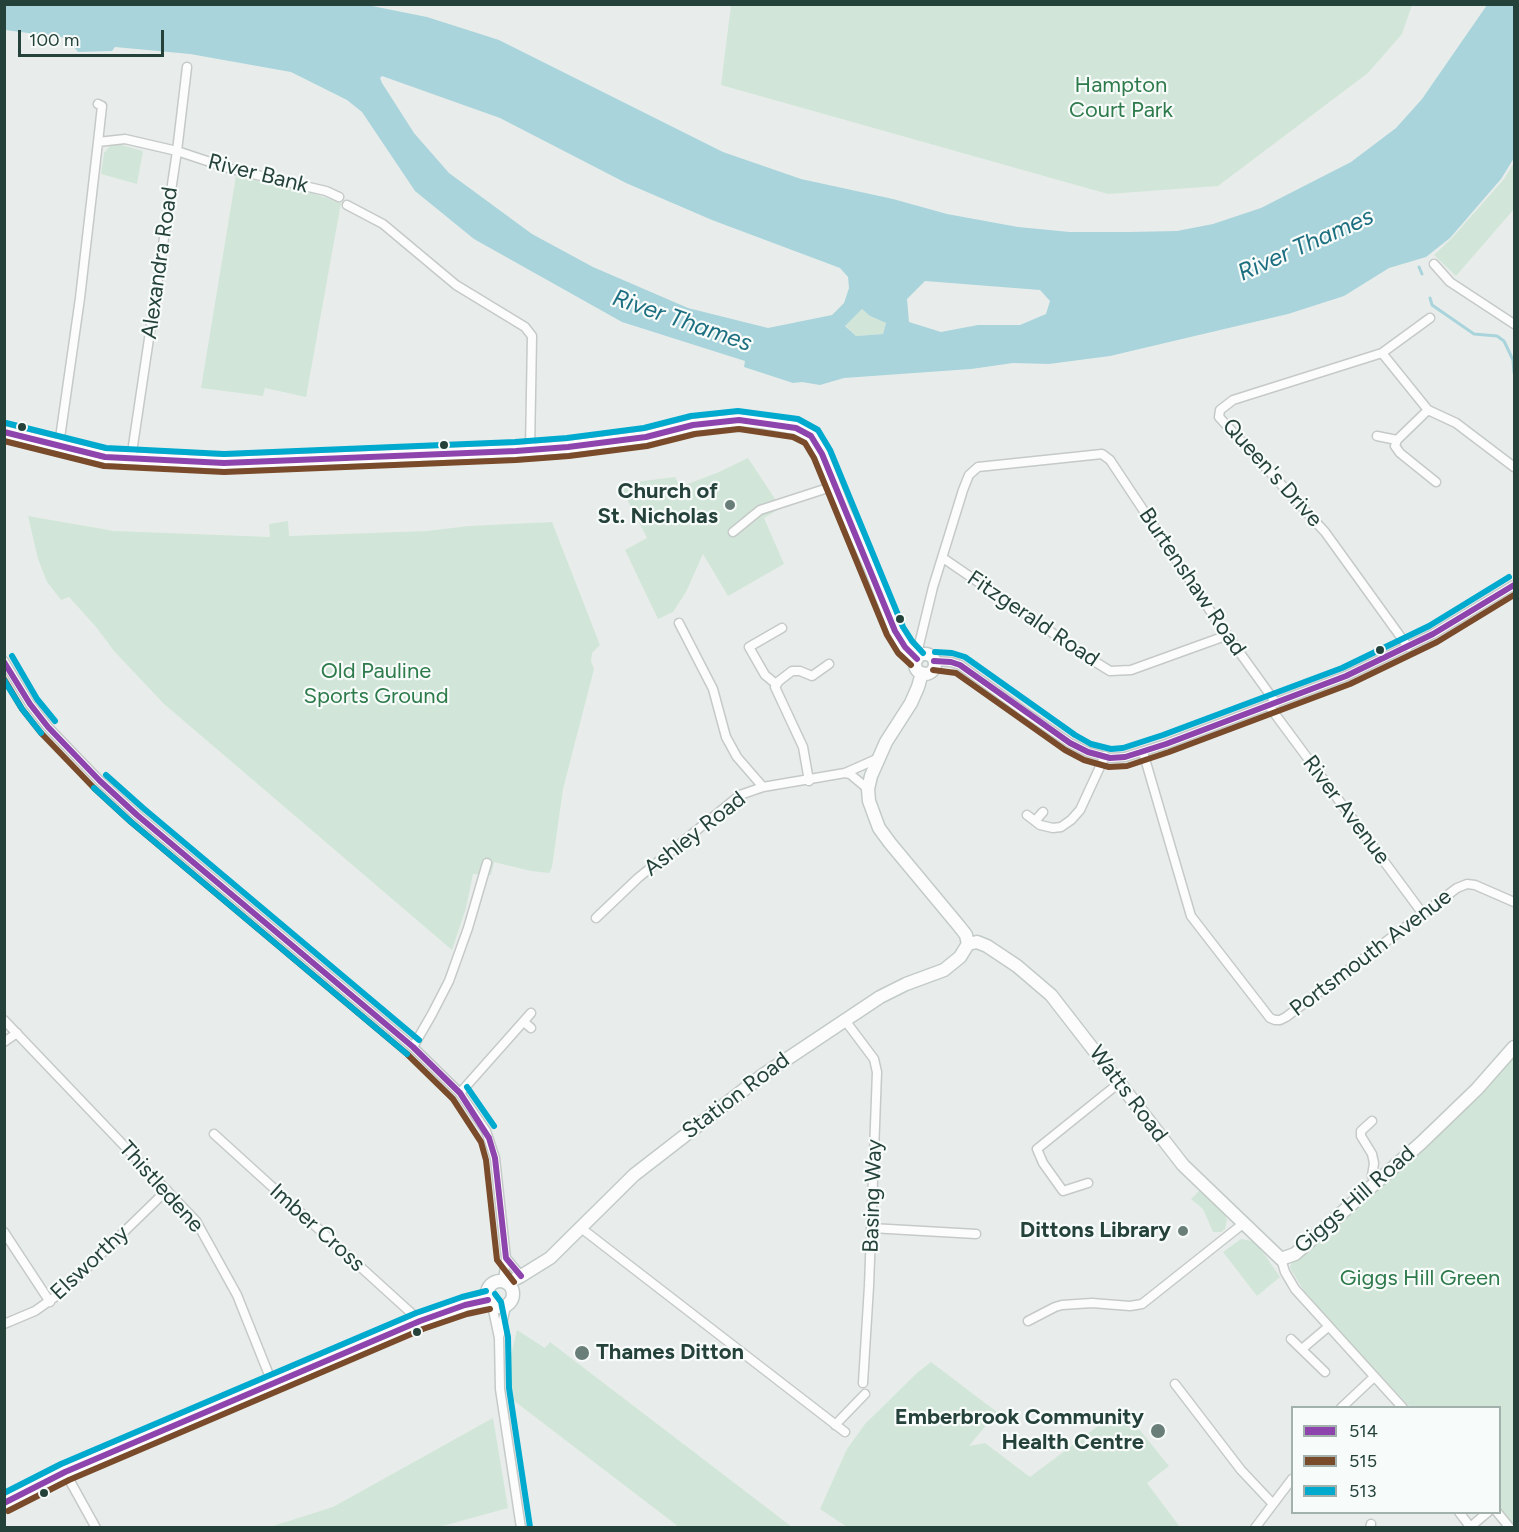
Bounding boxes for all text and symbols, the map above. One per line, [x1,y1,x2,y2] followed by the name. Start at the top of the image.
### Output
[21,18,166,56] scale bar
[29,29,79,51] text: 100 m
[1069,73,1173,124] park label: Hampton Court Park
[205,149,311,199] street label: River Bank
[136,185,184,341] street label: Alexandra Road
[1234,202,1378,288] water label: River Thames
[608,284,756,358] water label: River Thames
[1216,413,1328,533] street label: Queen's Drive
[16,421,28,433] unlabelled marker
[438,439,450,451] unlabelled marker
[598,479,718,530] place label: Church of St. Nicholas
[723,498,737,512] marker: Church of St. Nicholas
[1133,503,1251,661] street label: Burtenshaw Road
[962,565,1104,673] street label: Fitzgerald Road
[894,613,906,625] unlabelled marker
[1374,644,1386,656] unlabelled marker
[303,659,449,710] park label: Old Pauline Sports Ground
[1297,750,1395,870] street label: River Avenue
[639,786,751,882] street label: Ashley Road
[1285,884,1457,1022] street label: Portsmouth Avenue
[1083,1040,1173,1148] street label: Watts Road
[677,1047,795,1145] street label: Station Road
[113,1136,209,1238] street label: Thistledene
[858,1139,888,1253] street label: Basing Way
[1289,1141,1421,1259] street label: Giggs Hill Road
[264,1178,370,1278] street label: Imber Cross
[1020,1218,1171,1244] place label: Dittons Library
[45,1220,135,1306] street label: Elsworthy
[1176,1224,1190,1238] marker: Dittons Library
[1340,1266,1500,1292] park label: Giggs Hill Green
[411,1326,423,1338] unlabelled marker
[596,1340,744,1366] place label: Thames Ditton
[573,1344,591,1362] marker: Thames Ditton
[895,1405,1144,1456] place label: Emberbrook Community Health Centre
[1291,1406,1501,1514] legend
[1349,1420,1378,1442] text: 514
[1149,1422,1167,1440] marker: Emberbrook Community Health Centre
[1349,1450,1377,1472] text: 515
[1349,1480,1377,1502] text: 513
[38,1487,50,1499] unlabelled marker

